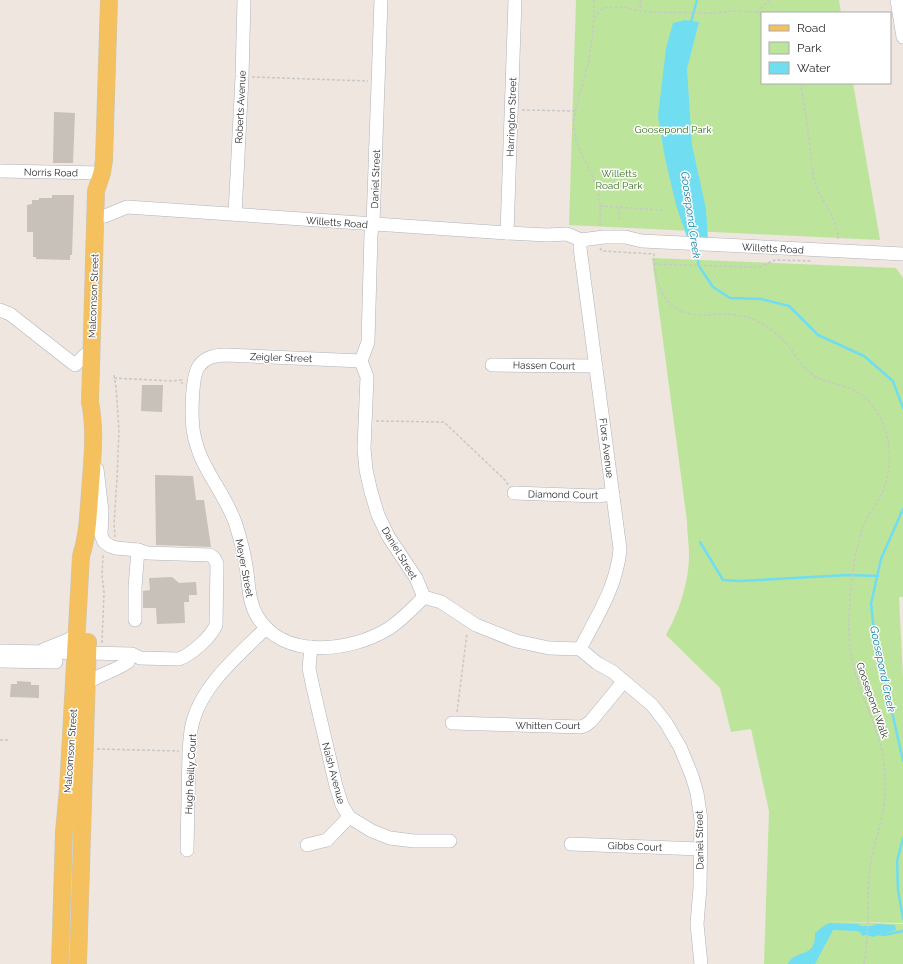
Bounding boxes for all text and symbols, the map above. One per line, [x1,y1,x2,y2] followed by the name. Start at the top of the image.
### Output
[761,12,891,84] legend
[797,21,826,35] text: Road
[797,41,822,55] text: Park
[797,61,831,75] text: Water
[233,70,248,144] street label: Roberts Avenue
[505,77,518,157] street label: Harrington Street
[635,124,712,135] park label: Goosepond Park
[369,149,382,209] street label: Daniel Street
[24,167,78,178] street label: Norris Road
[596,168,643,191] park label: Willetts Road Park
[678,171,703,260] water label: Goosepond Creek
[306,215,368,230] street label: Willetts Road
[742,241,804,256] street label: Willetts Road
[87,253,100,338] street label: Malcomson Street
[250,351,313,364] street label: Zeigler Street
[513,359,576,372] street label: Hassen Court
[597,417,616,479] street label: Flors Avenue
[528,488,599,501] street label: Diamond Court
[380,525,420,582] street label: Daniel Street
[233,538,256,599] street label: Meyer Street
[867,625,898,714] water label: Goosepond Creek
[854,661,891,740] street label: Goosepond Walk
[62,708,79,793] street label: Malcomson Street
[516,720,581,731] street label: Whitten Court
[183,733,198,815] street label: Hugh Reilly Court
[320,741,347,805] street label: Naish Avenue
[693,810,706,870] street label: Daniel Street
[607,840,663,853] street label: Gibbs Court

